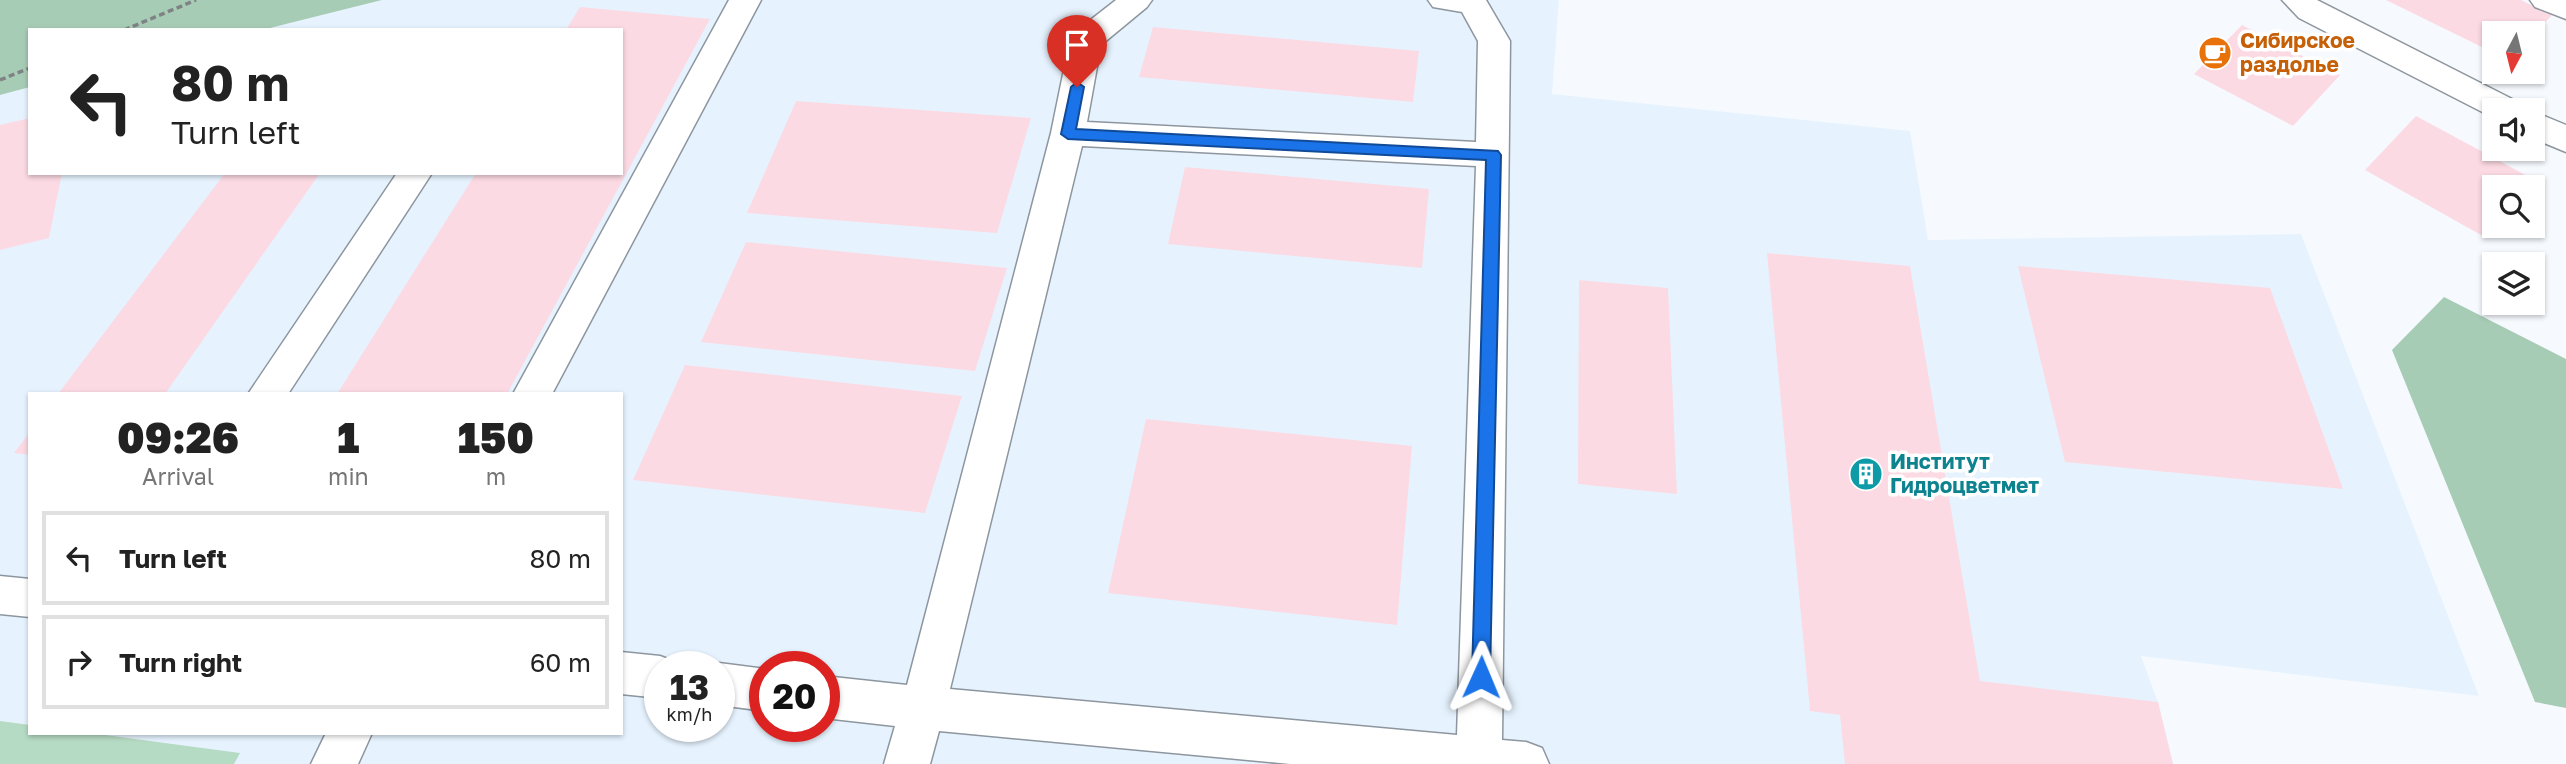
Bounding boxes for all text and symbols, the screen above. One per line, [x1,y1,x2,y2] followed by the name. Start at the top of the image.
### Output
[1047,15,1107,87] pin
[2482,21,2544,84] north arrow
[2482,21,2545,315] map controls
[1058,26,1096,64] icon: arrive
[2240,27,2355,77] place label: Сибирское раздолье
[2196,34,2234,72] cafe icon: Сибирское раздолье
[171,53,289,112] text: 80 m
[56,56,147,147] icon: left
[2482,98,2545,161] button: sound
[171,113,300,151] text: Turn left
[2482,175,2545,238] button: search
[2482,252,2545,315] button: layers
[117,412,239,462] text: 09:26
[337,412,360,462] text: 1
[458,412,534,462] text: 150
[1890,448,2039,498] place label: Институт Гидроцветмет
[1847,455,1885,493] building icon: Институт Гидроцветмет
[142,462,214,490] text: Arrival
[328,462,369,490] text: min
[486,462,506,490] text: m
[60,539,98,577] icon: left
[119,543,227,574] text: Turn left
[530,543,591,574] text: 80 m
[1444,640,1518,714] position arrow
[60,643,98,681] icon: right
[119,647,242,678] text: Turn right
[530,647,591,678] text: 60 m
[749,651,840,742] speed limit sign: 20
[670,666,709,708] text: 13
[667,703,712,725] text: km/h

